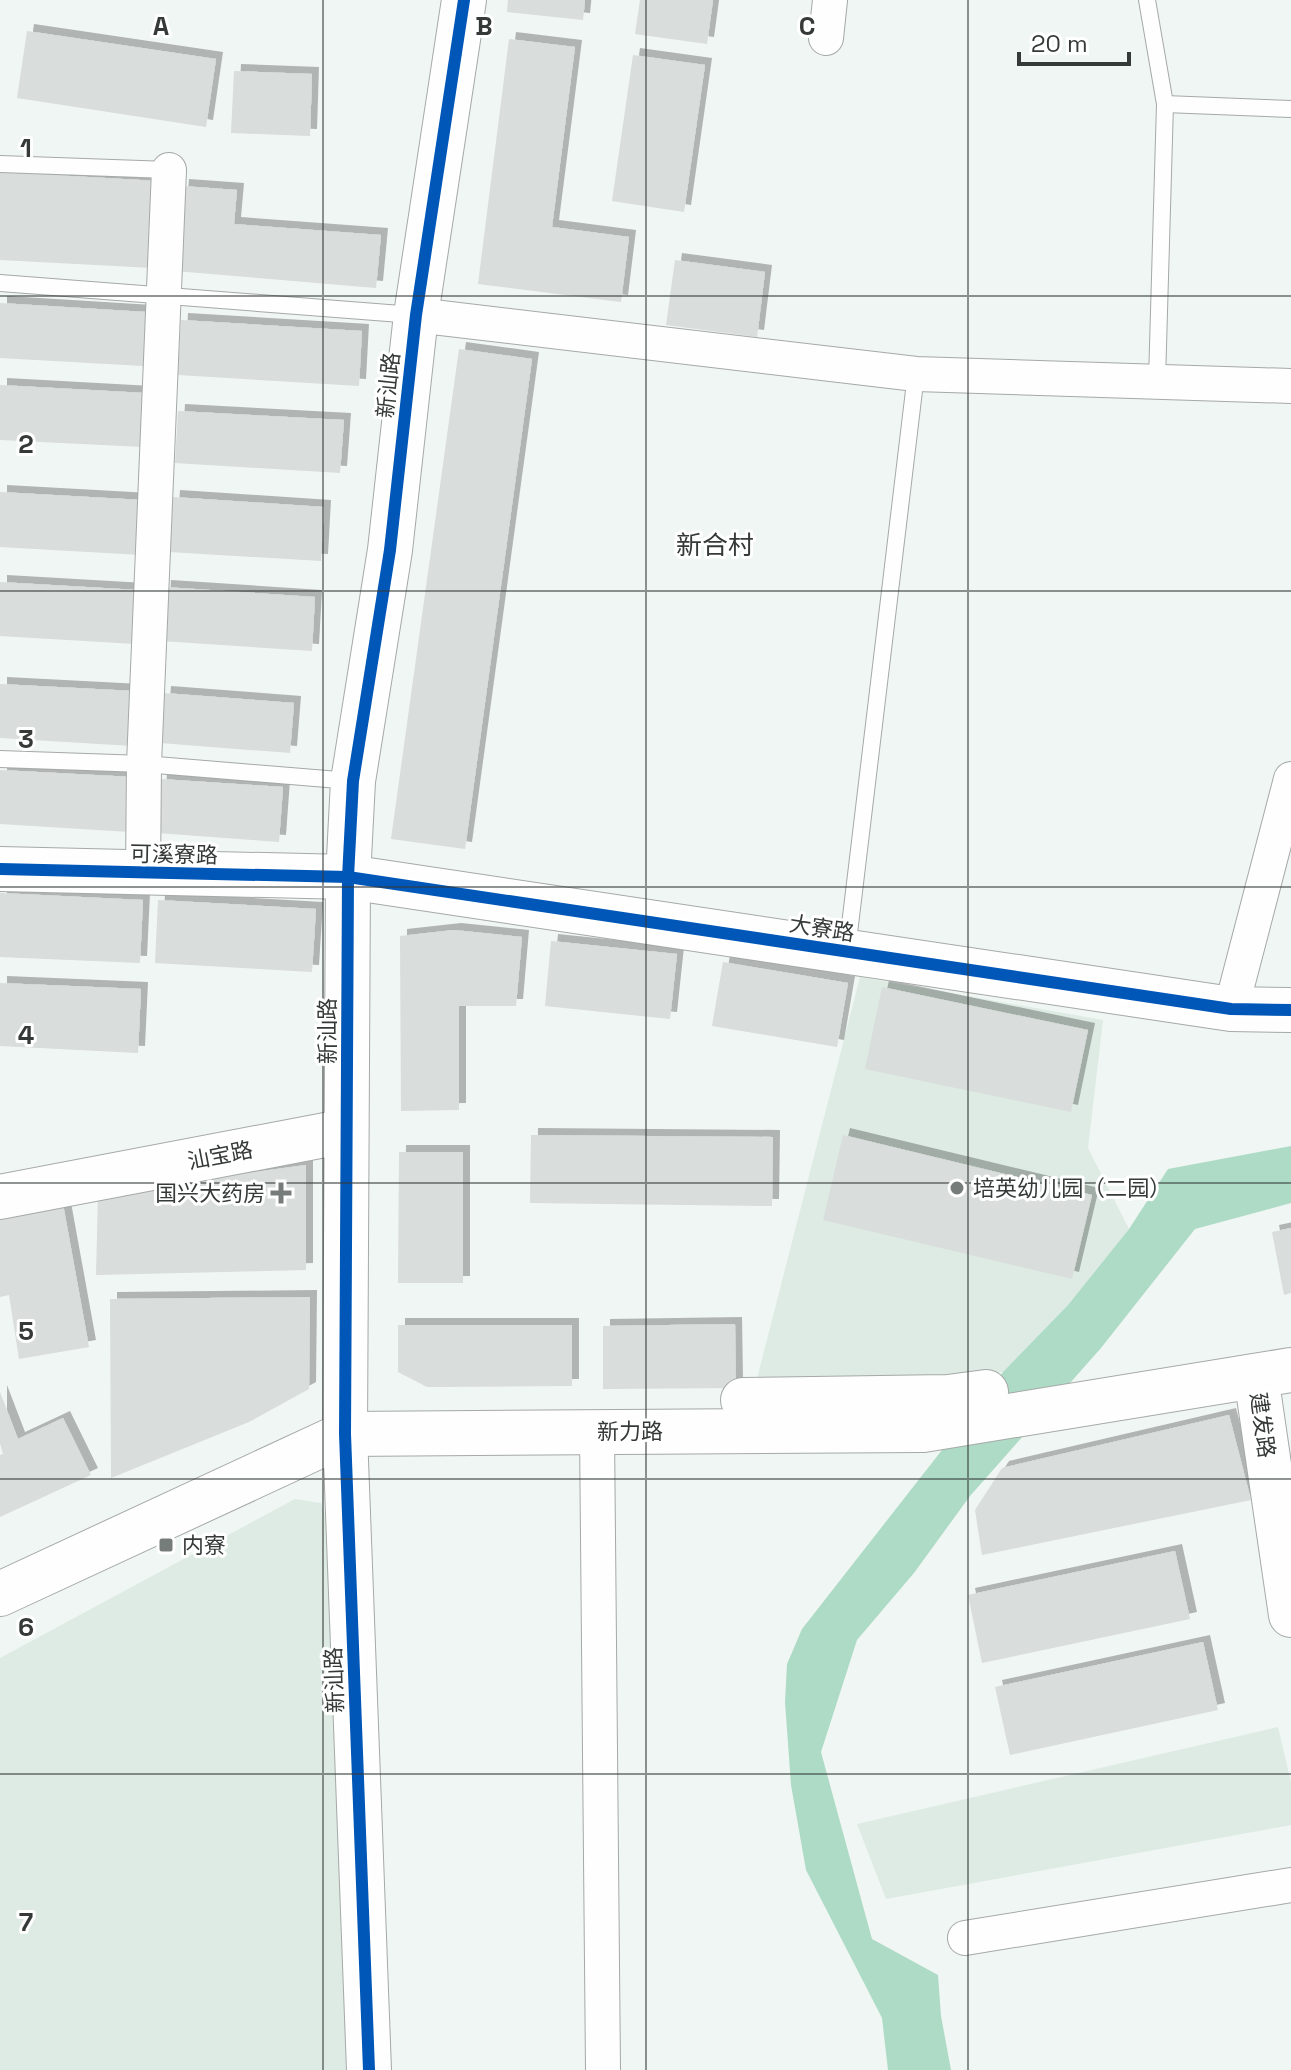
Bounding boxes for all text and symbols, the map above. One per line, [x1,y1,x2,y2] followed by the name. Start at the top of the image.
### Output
[153,9,170,43] text: A
[475,9,493,43] text: B
[799,9,815,43] text: C
[1019,16,1129,66] scale bar
[1031,28,1088,59] text: 20 m
[20,131,32,165] text: 1
[371,351,405,419] street label: 新汕路
[18,427,34,461] text: 2
[676,528,754,562] district label: 新合村
[18,722,34,756] text: 3
[130,839,218,869] street label: 可溪寮路
[787,909,857,947] street label: 大寮路
[313,998,341,1064] street label: 新汕路
[18,1018,34,1052] text: 4
[185,1135,255,1175] street label: 汕宝路
[973,1174,1171,1202] place label: 培英幼儿园（二园）
[155,1179,265,1207] place label: 国兴大药房
[948,1179,966,1197] marker: 培英幼儿园（二园）
[272,1184,290,1202] marker: 国兴大药房
[18,1314,34,1348] text: 5
[1245,1390,1281,1460] street label: 建发路
[597,1417,663,1445] street label: 新力路
[182,1531,226,1559] place label: 内寮
[157,1536,175,1554] marker: 内寮
[18,1610,34,1644] text: 6
[319,1647,349,1713] street label: 新汕路
[19,1905,33,1939] text: 7

